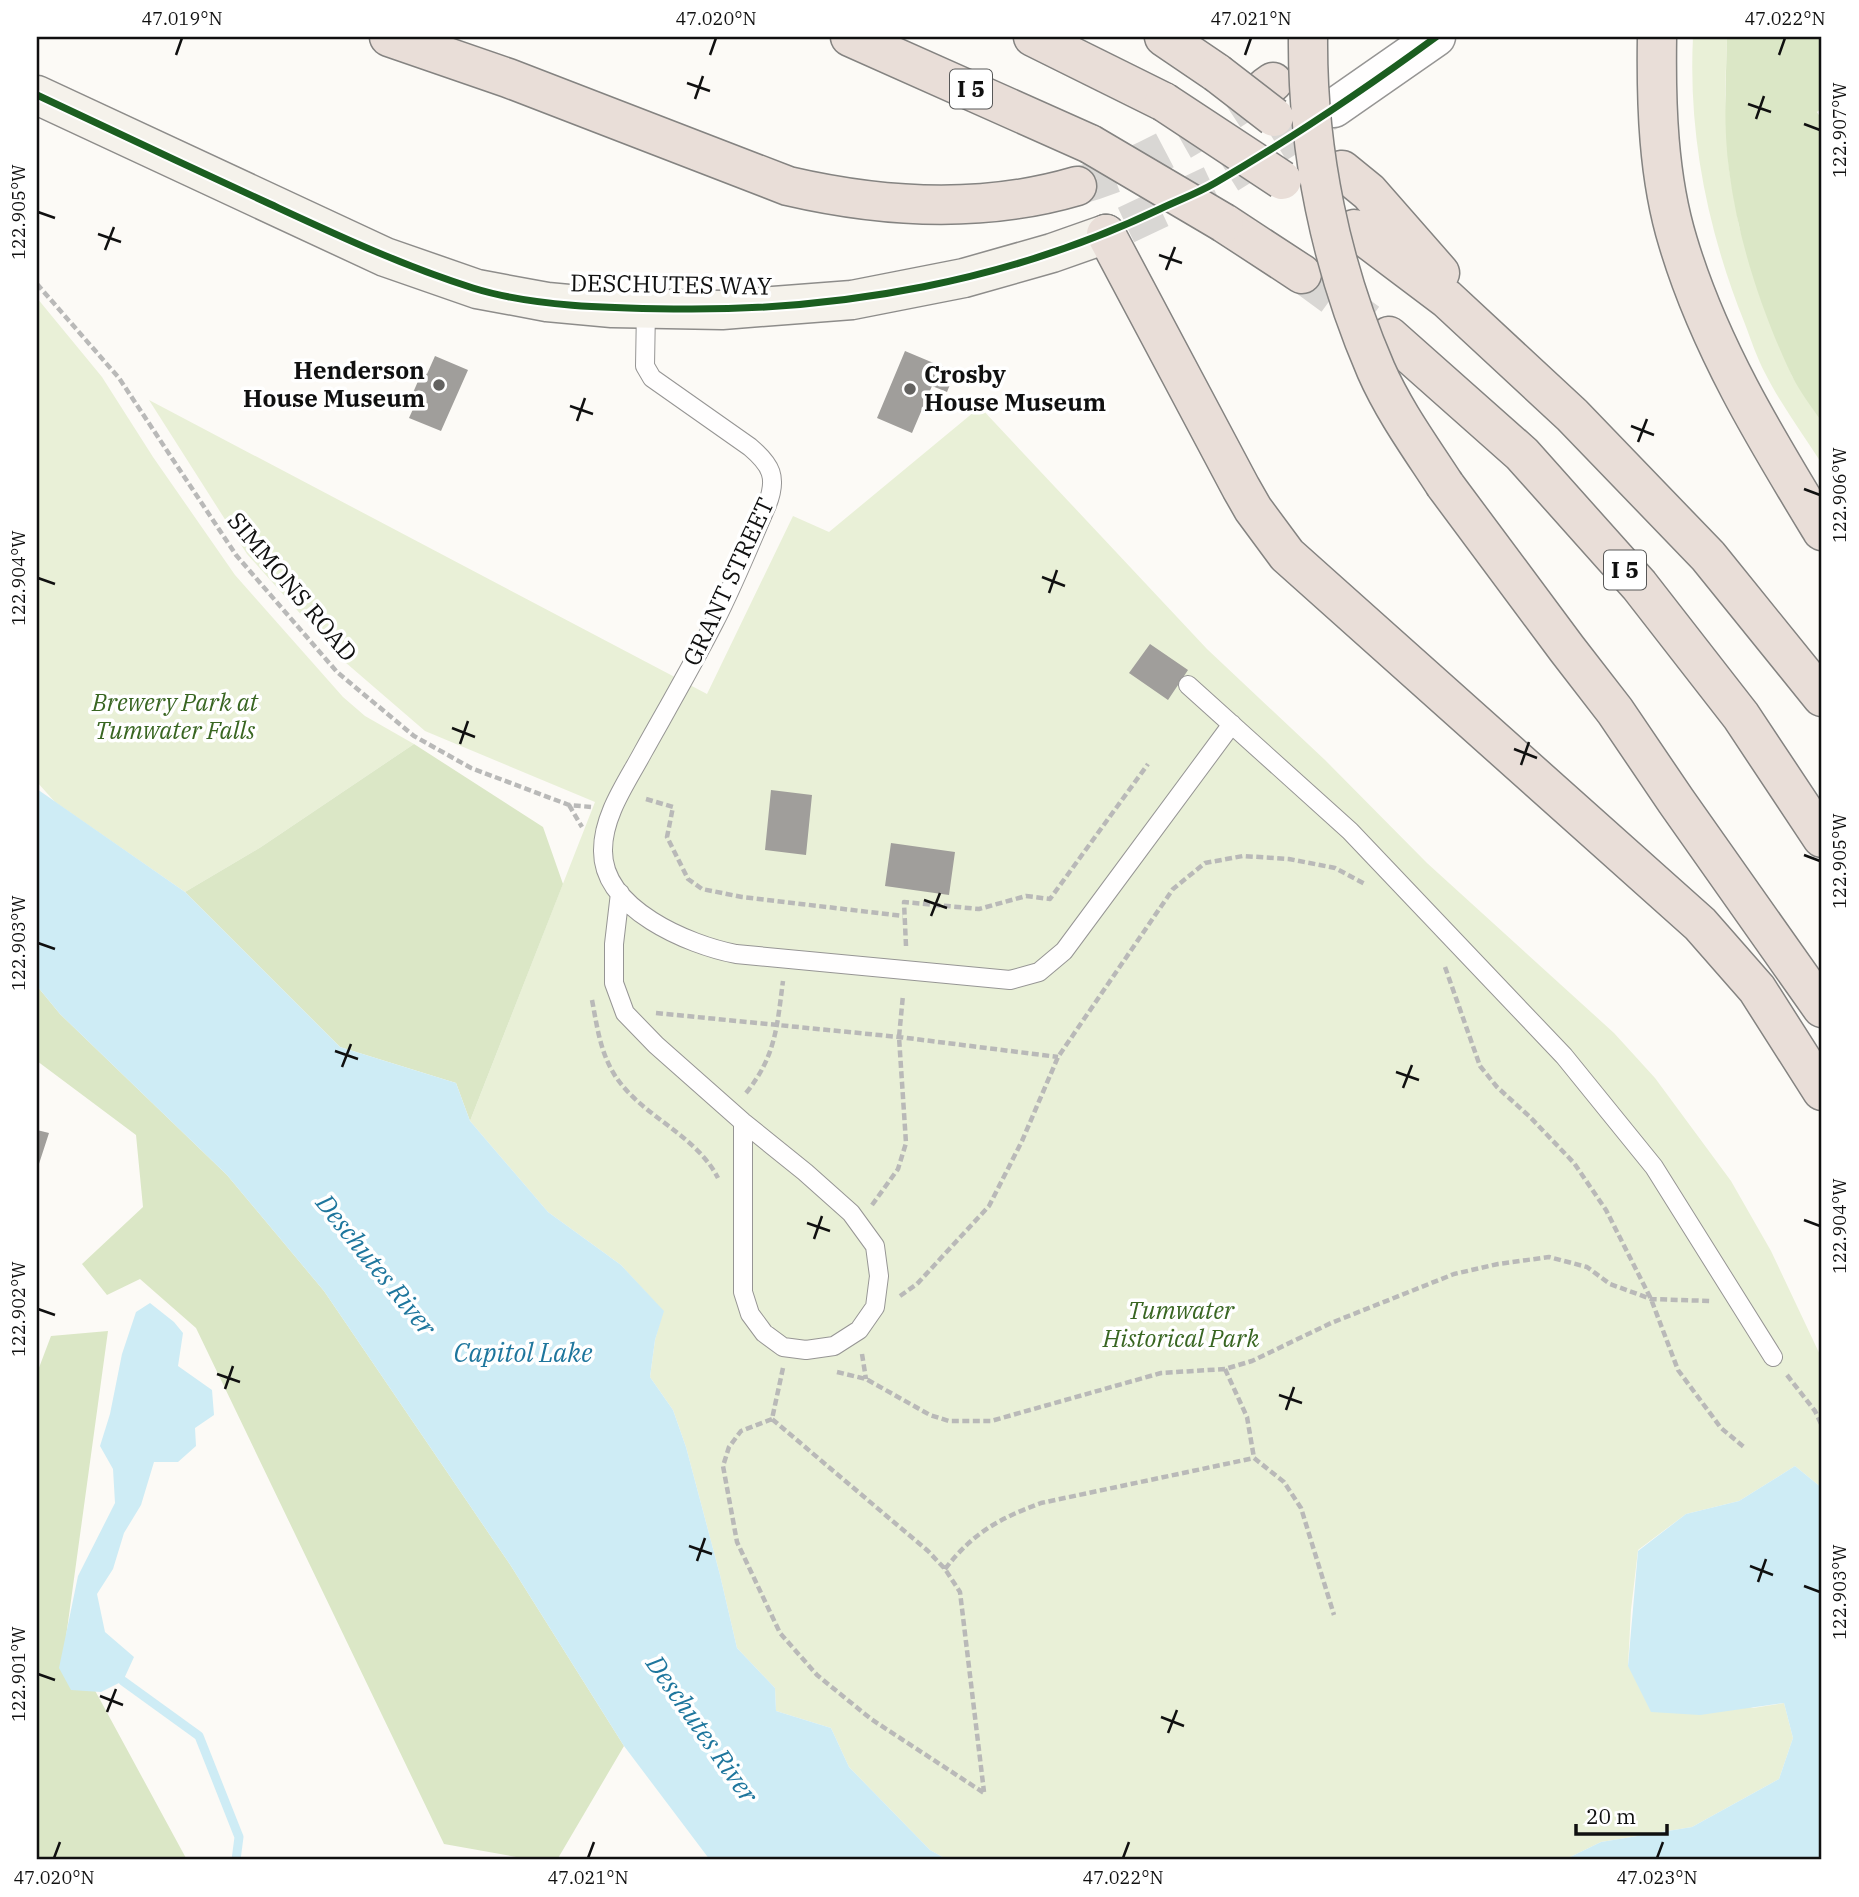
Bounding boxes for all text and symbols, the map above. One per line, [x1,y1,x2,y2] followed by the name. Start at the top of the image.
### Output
[141,7,223,30] text: 47.019°N
[675,7,757,30] text: 47.020°N
[1210,7,1292,30] text: 47.021°N
[1744,7,1826,30] text: 47.022°N
[950,69,992,108] road number: I 5
[1828,82,1851,178] text: 122.907°W
[7,164,30,260] text: 122.905°W
[570,266,772,302] street label: DESCHUTES WAY
[243,354,425,414] place label: Henderson House Museum
[924,358,1106,418] place label: Crosby House Museum
[431,377,447,393] marker: Henderson House Museum
[902,381,918,397] marker: Crosby House Museum
[1828,447,1851,543] text: 122.906°W
[675,492,781,671] street label: GRANT STREET
[221,505,365,668] street label: SIMMONS ROAD
[7,530,30,626] text: 122.904°W
[1604,550,1646,590] road number: I 5
[91,686,260,746] park label: Brewery Park at Tumwater Falls
[1828,813,1851,909] text: 122.905°W
[7,895,30,991] text: 122.903°W
[1828,1178,1851,1274] text: 122.904°W
[309,1186,445,1343] water label: Deschutes River
[7,1261,30,1357] text: 122.902°W
[1102,1294,1259,1354] park label: Tumwater Historical Park
[453,1335,593,1369] water label: Capitol Lake
[1828,1544,1851,1640] text: 122.903°W
[7,1626,30,1722] text: 122.901°W
[639,1647,767,1809] water label: Deschutes River
[1576,1792,1666,1836] scale bar
[1586,1802,1636,1830] text: 20 m
[13,1866,95,1889] text: 47.020°N
[547,1866,629,1889] text: 47.021°N
[1082,1866,1164,1889] text: 47.022°N
[1616,1866,1698,1889] text: 47.023°N

